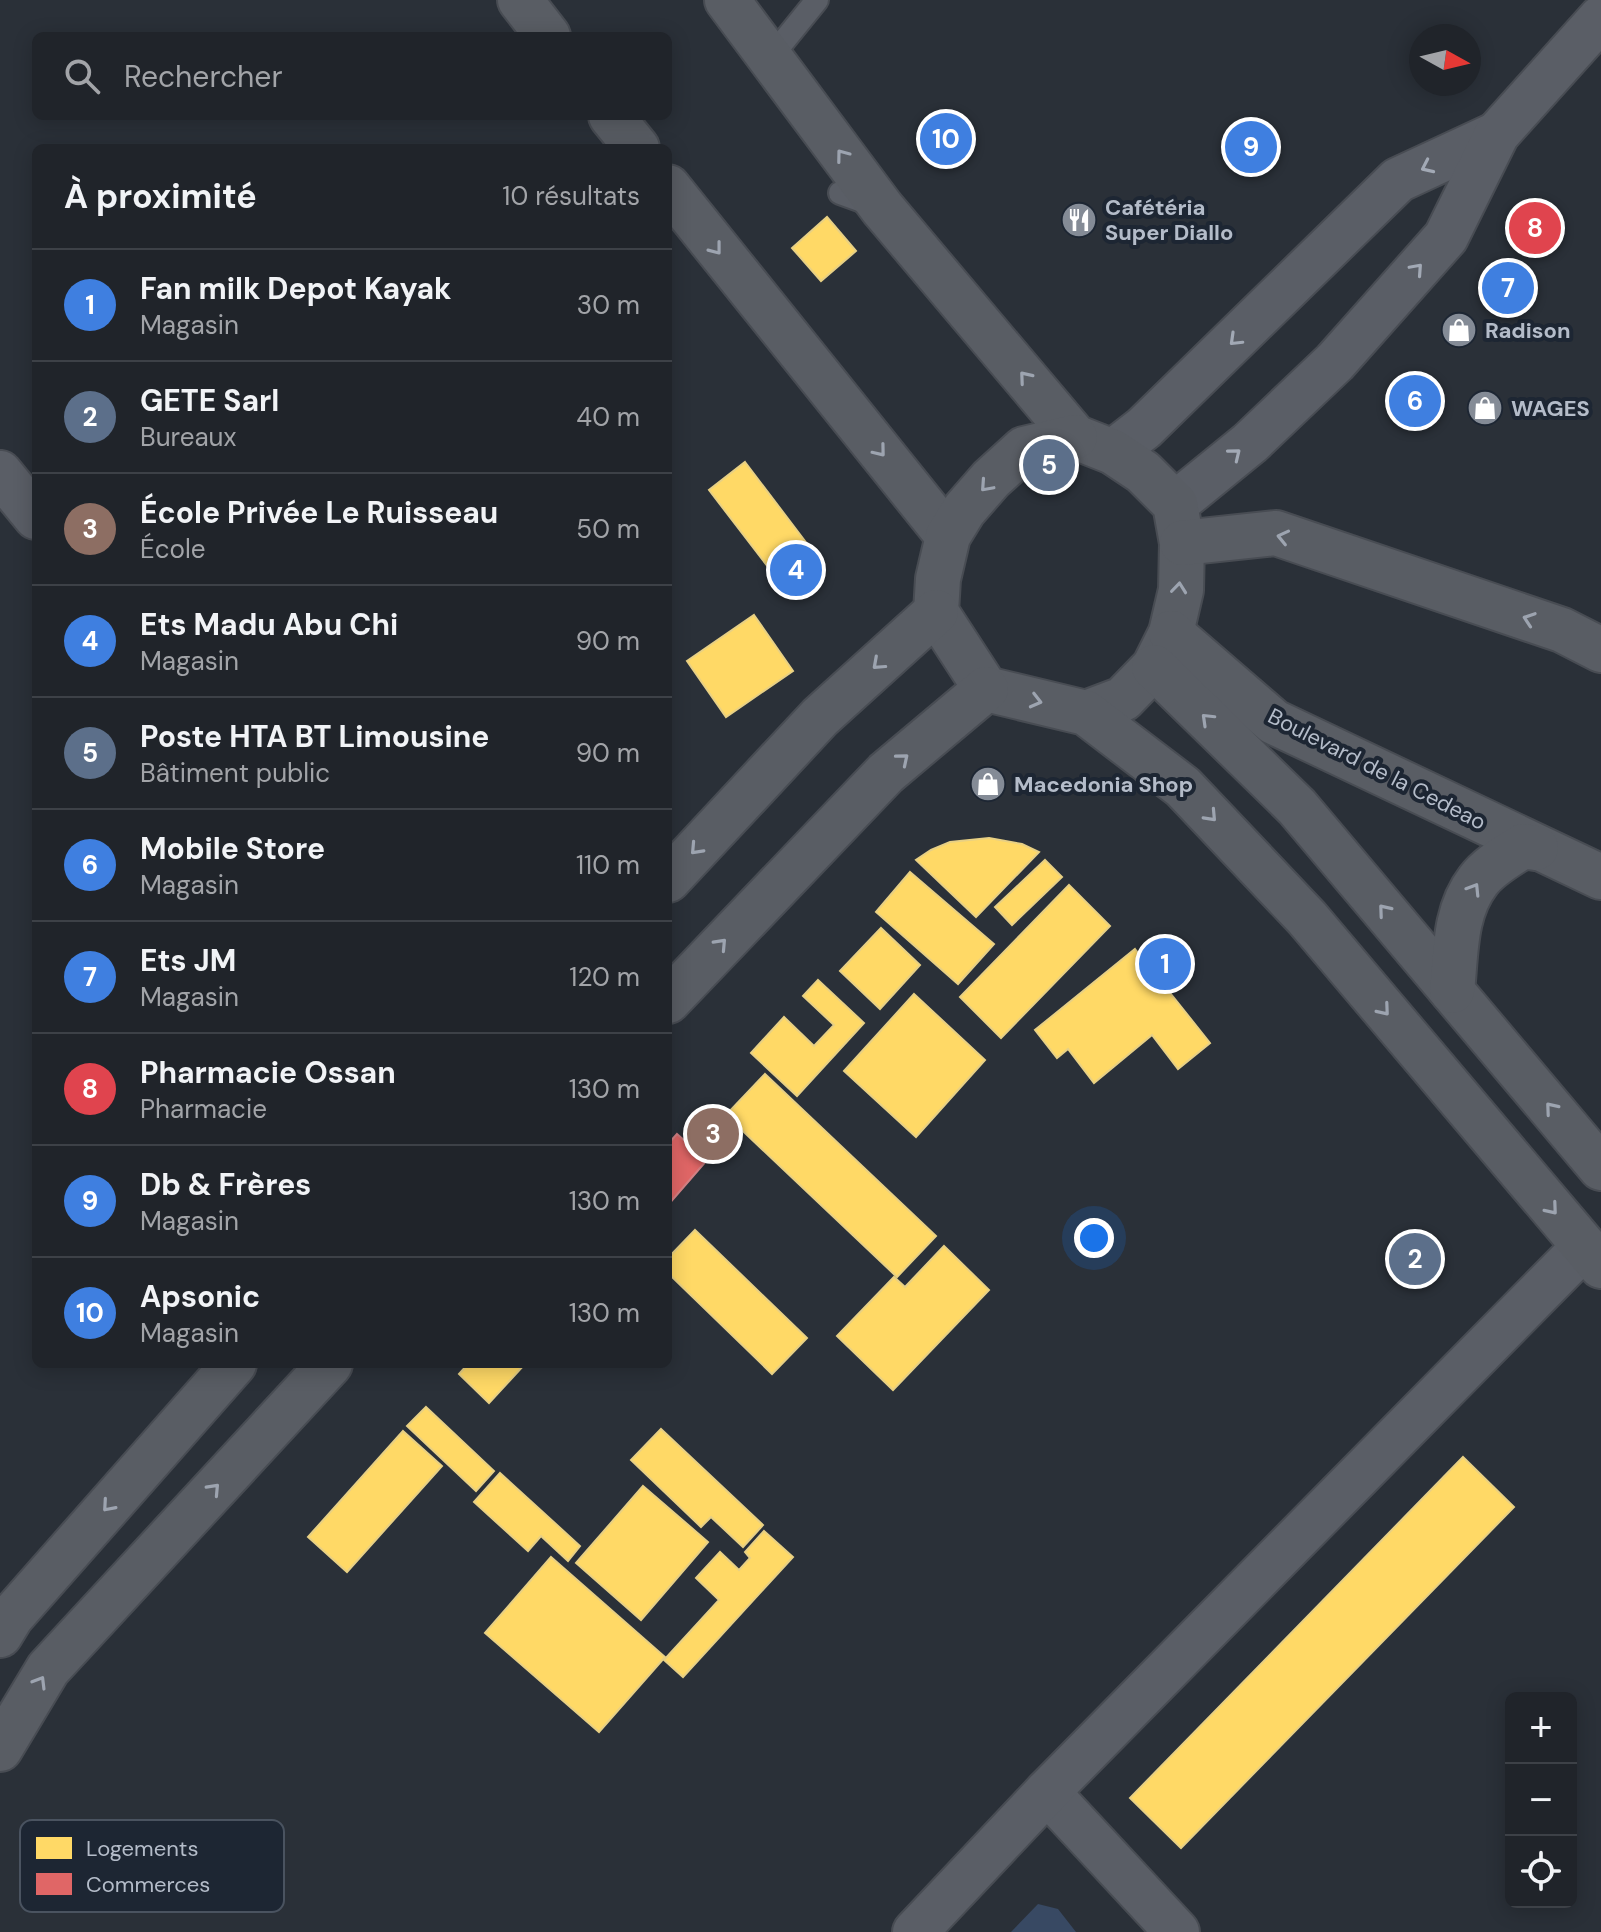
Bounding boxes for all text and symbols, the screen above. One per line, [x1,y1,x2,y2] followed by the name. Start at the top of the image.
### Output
[1409,24,1481,96] north arrow
[32,32,672,120] search box
[60,54,104,98] icon: search
[124,57,283,96] text: Rechercher
[920,109,972,169] pin: 10
[1225,117,1277,177] pin: 9
[838,149,852,164] one-way arrow
[1420,157,1435,173] one-way arrow
[64,174,257,219] text: À proximité
[502,179,640,213] text: 10 résultats
[1105,193,1233,247] place label: Cafétéria Super Diallo
[1509,198,1561,258] pin: 8
[1060,201,1098,239] restaurant icon: Cafétéria Super Diallo
[707,240,721,255] one-way arrow
[1482,258,1534,318] pin: 7
[1408,264,1422,279] one-way arrow
[140,269,451,308] text: Fan milk Depot Kayak
[85,288,95,322] text: 1
[577,288,640,322] text: 30 m
[140,308,239,342] text: Magasin
[1440,311,1478,349] shop icon: Radison
[1485,316,1570,345] place label: Radison
[1230,331,1244,345] one-way arrow
[1389,371,1441,431] pin: 6
[1020,372,1035,387] one-way arrow
[140,381,279,420] text: GETE Sarl
[1466,389,1504,427] shop icon: WAGES
[1511,394,1590,423] place label: WAGES
[82,400,98,434] text: 2
[576,400,640,434] text: 40 m
[140,420,236,454] text: Bureaux
[1023,435,1075,495] pin: 5
[870,442,884,457] one-way arrow
[1226,450,1241,464] one-way arrow
[981,476,995,491] one-way arrow
[140,493,498,532] text: École Privée Le Ruisseau
[82,512,98,546] text: 3
[576,512,640,546] text: 50 m
[1277,529,1290,546] one-way arrow
[140,532,206,566] text: École
[770,540,822,600] pin: 4
[1171,581,1188,594] one-way arrow
[140,605,398,644] text: Ets Madu Abu Chi
[1523,613,1537,629] one-way arrow
[82,624,98,658] text: 4
[576,624,640,658] text: 90 m
[140,644,239,678] text: Magasin
[873,655,888,669] one-way arrow
[1029,692,1042,709] one-way arrow
[1263,701,1491,837] street label: Boulevard de la Cedeao
[1202,714,1216,729] one-way arrow
[140,717,489,756] text: Poste HTA BT Limousine
[82,736,98,770] text: 5
[576,736,640,770] text: 90 m
[894,754,909,768] one-way arrow
[140,756,330,790] text: Bâtiment public
[969,765,1007,803] shop icon: Macedonia Shop
[1014,770,1193,799] place label: Macedonia Shop
[1201,807,1216,821] one-way arrow
[140,829,325,868] text: Mobile Store
[692,840,706,855] one-way arrow
[82,848,98,882] text: 6
[576,848,640,882] text: 110 m
[140,868,239,902] text: Magasin
[1465,883,1480,898] one-way arrow
[1379,904,1394,919] one-way arrow
[1139,934,1191,994] pin: 1
[712,939,727,953] one-way arrow
[140,941,236,980] text: Ets JM
[83,960,97,994] text: 7
[569,960,640,994] text: 120 m
[140,980,239,1014] text: Magasin
[1374,1000,1389,1015] one-way arrow
[140,1053,396,1092] text: Pharmacie Ossan
[82,1072,98,1106] text: 8
[569,1072,640,1106] text: 130 m
[140,1092,267,1126] text: Pharmacie
[1546,1102,1561,1117] one-way arrow
[687,1104,739,1164] pin: 3
[140,1165,311,1204] text: Db & Frères
[82,1184,98,1218] text: 9
[569,1184,640,1218] text: 130 m
[1542,1199,1557,1214] one-way arrow
[140,1204,239,1238] text: Magasin
[1074,1218,1114,1258] your location
[1389,1229,1441,1289] pin: 2
[140,1277,260,1316] text: Apsonic
[76,1296,104,1330] text: 10
[569,1296,640,1330] text: 130 m
[140,1316,239,1350] text: Magasin
[205,1484,219,1499] one-way arrow
[104,1497,118,1512] one-way arrow
[31,1676,46,1691] one-way arrow
[1505,1692,1577,1908] map controls
[1505,1692,1577,1764] button: +
[1505,1764,1577,1836] button: −
[20,1820,284,1912] legend
[86,1834,198,1863] text: Logements
[1505,1836,1577,1908] button: locate
[86,1870,210,1899] text: Commerces

